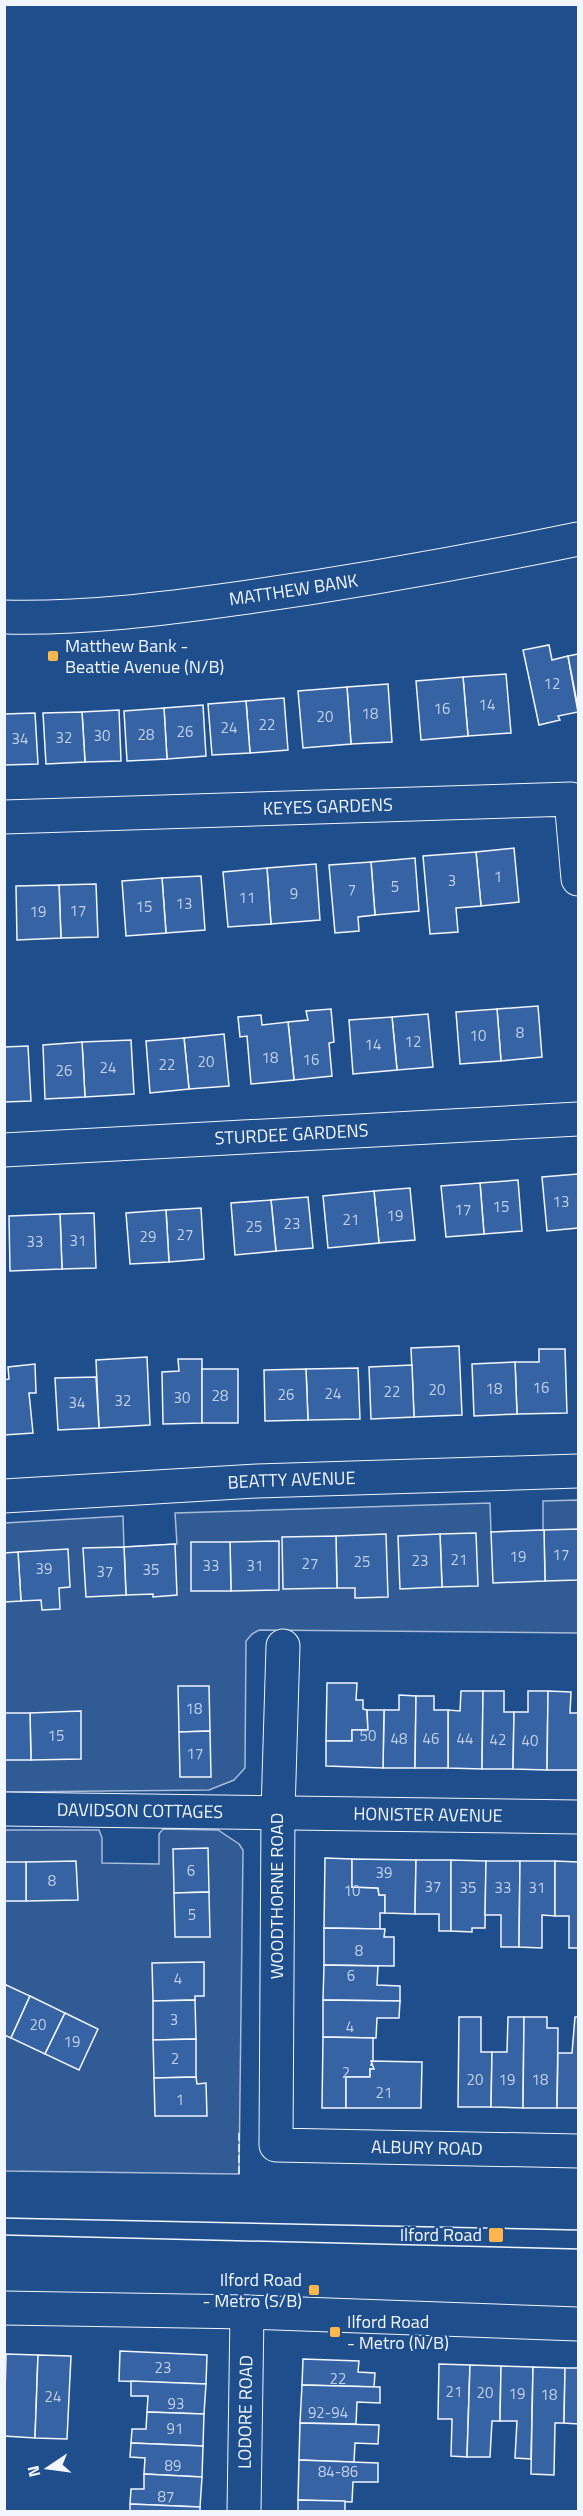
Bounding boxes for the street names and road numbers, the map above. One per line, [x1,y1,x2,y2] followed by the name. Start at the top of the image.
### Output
[227,566,360,613] street label: MATTHEW BANK
[262,791,393,822] street label: KEYES GARDENS
[214,1116,369,1152] street label: STURDEE GARDENS
[227,1464,356,1496] street label: BEATTY AVENUE
[57,1796,223,1825] street label: DAVIDSON COTTAGES
[353,1800,503,1829] street label: HONISTER AVENUE
[263,1813,290,1979] street label: WOODTHORNE ROAD
[371,2133,483,2162] street label: ALBURY ROAD
[231,2355,259,2469] street label: LODORE ROAD

